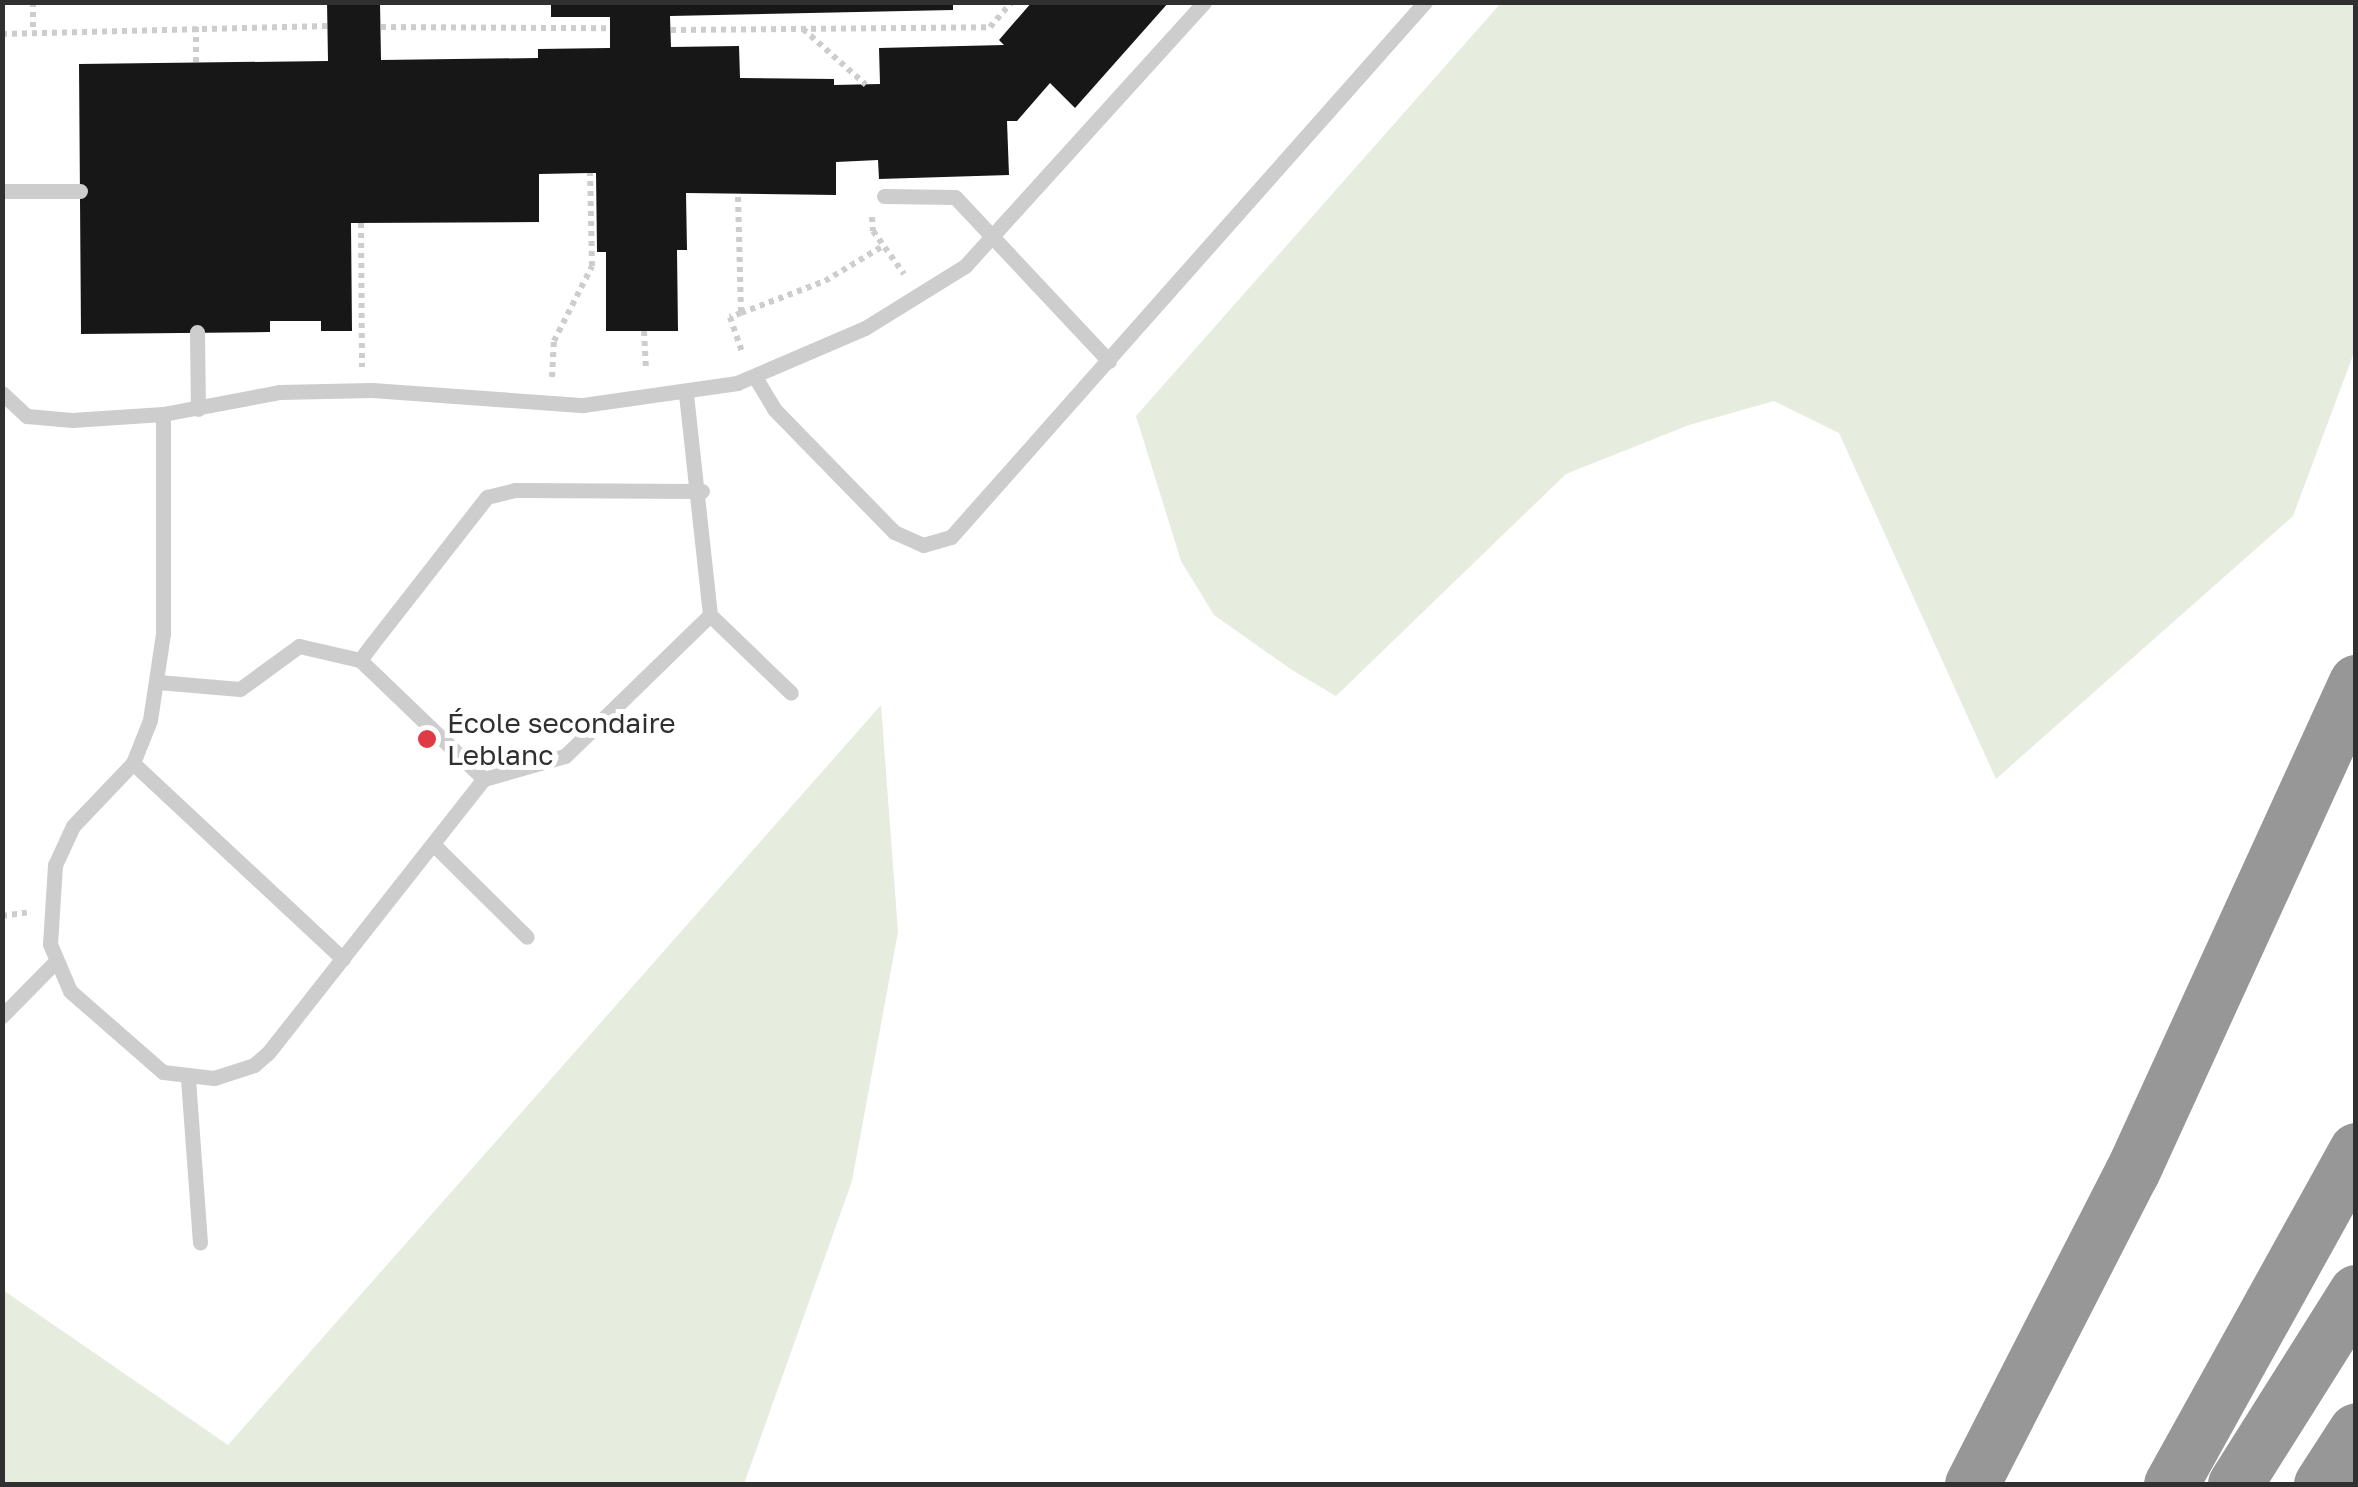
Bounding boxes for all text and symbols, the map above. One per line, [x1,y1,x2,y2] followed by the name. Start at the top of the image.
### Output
[447,706,676,772] place label: École secondaire Leblanc
[416,728,438,750] marker: École secondaire Leblanc

